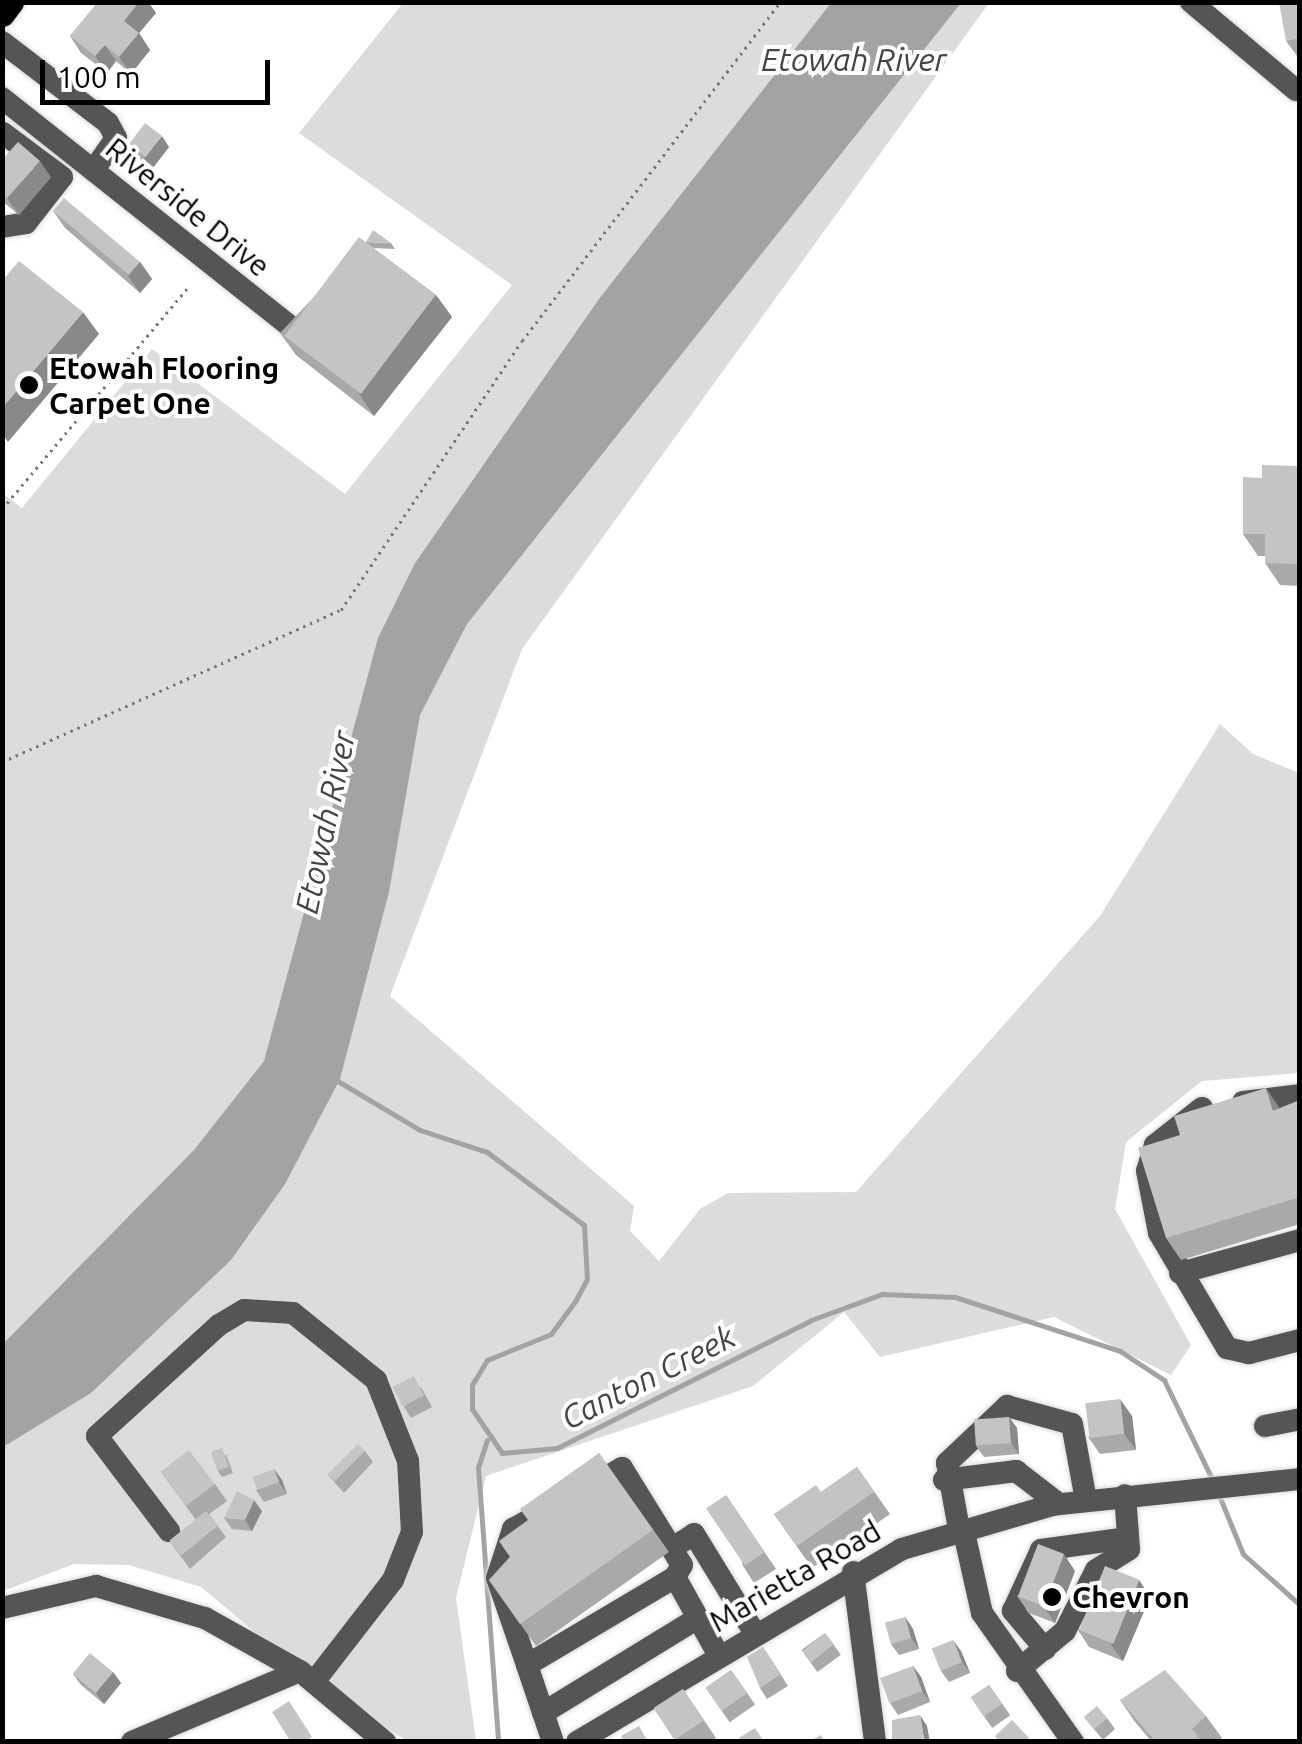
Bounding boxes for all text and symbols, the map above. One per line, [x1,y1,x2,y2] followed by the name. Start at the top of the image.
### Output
[45,40,275,102] scale bar
[761,40,947,78] water label: Etowah River
[57,60,141,94] text: 100 m
[99,130,277,284] street label: Riverside Drive
[49,350,279,420] place label: Etowah Flooring Carpet One
[18,374,40,396] marker: Etowah Flooring Carpet One
[287,727,363,917] water label: Etowah River
[555,1317,741,1437] water label: Canton Creek
[703,1512,887,1640] street label: Marietta Road
[1072,1579,1190,1615] place label: Chevron
[1041,1586,1063,1608] marker: Chevron

